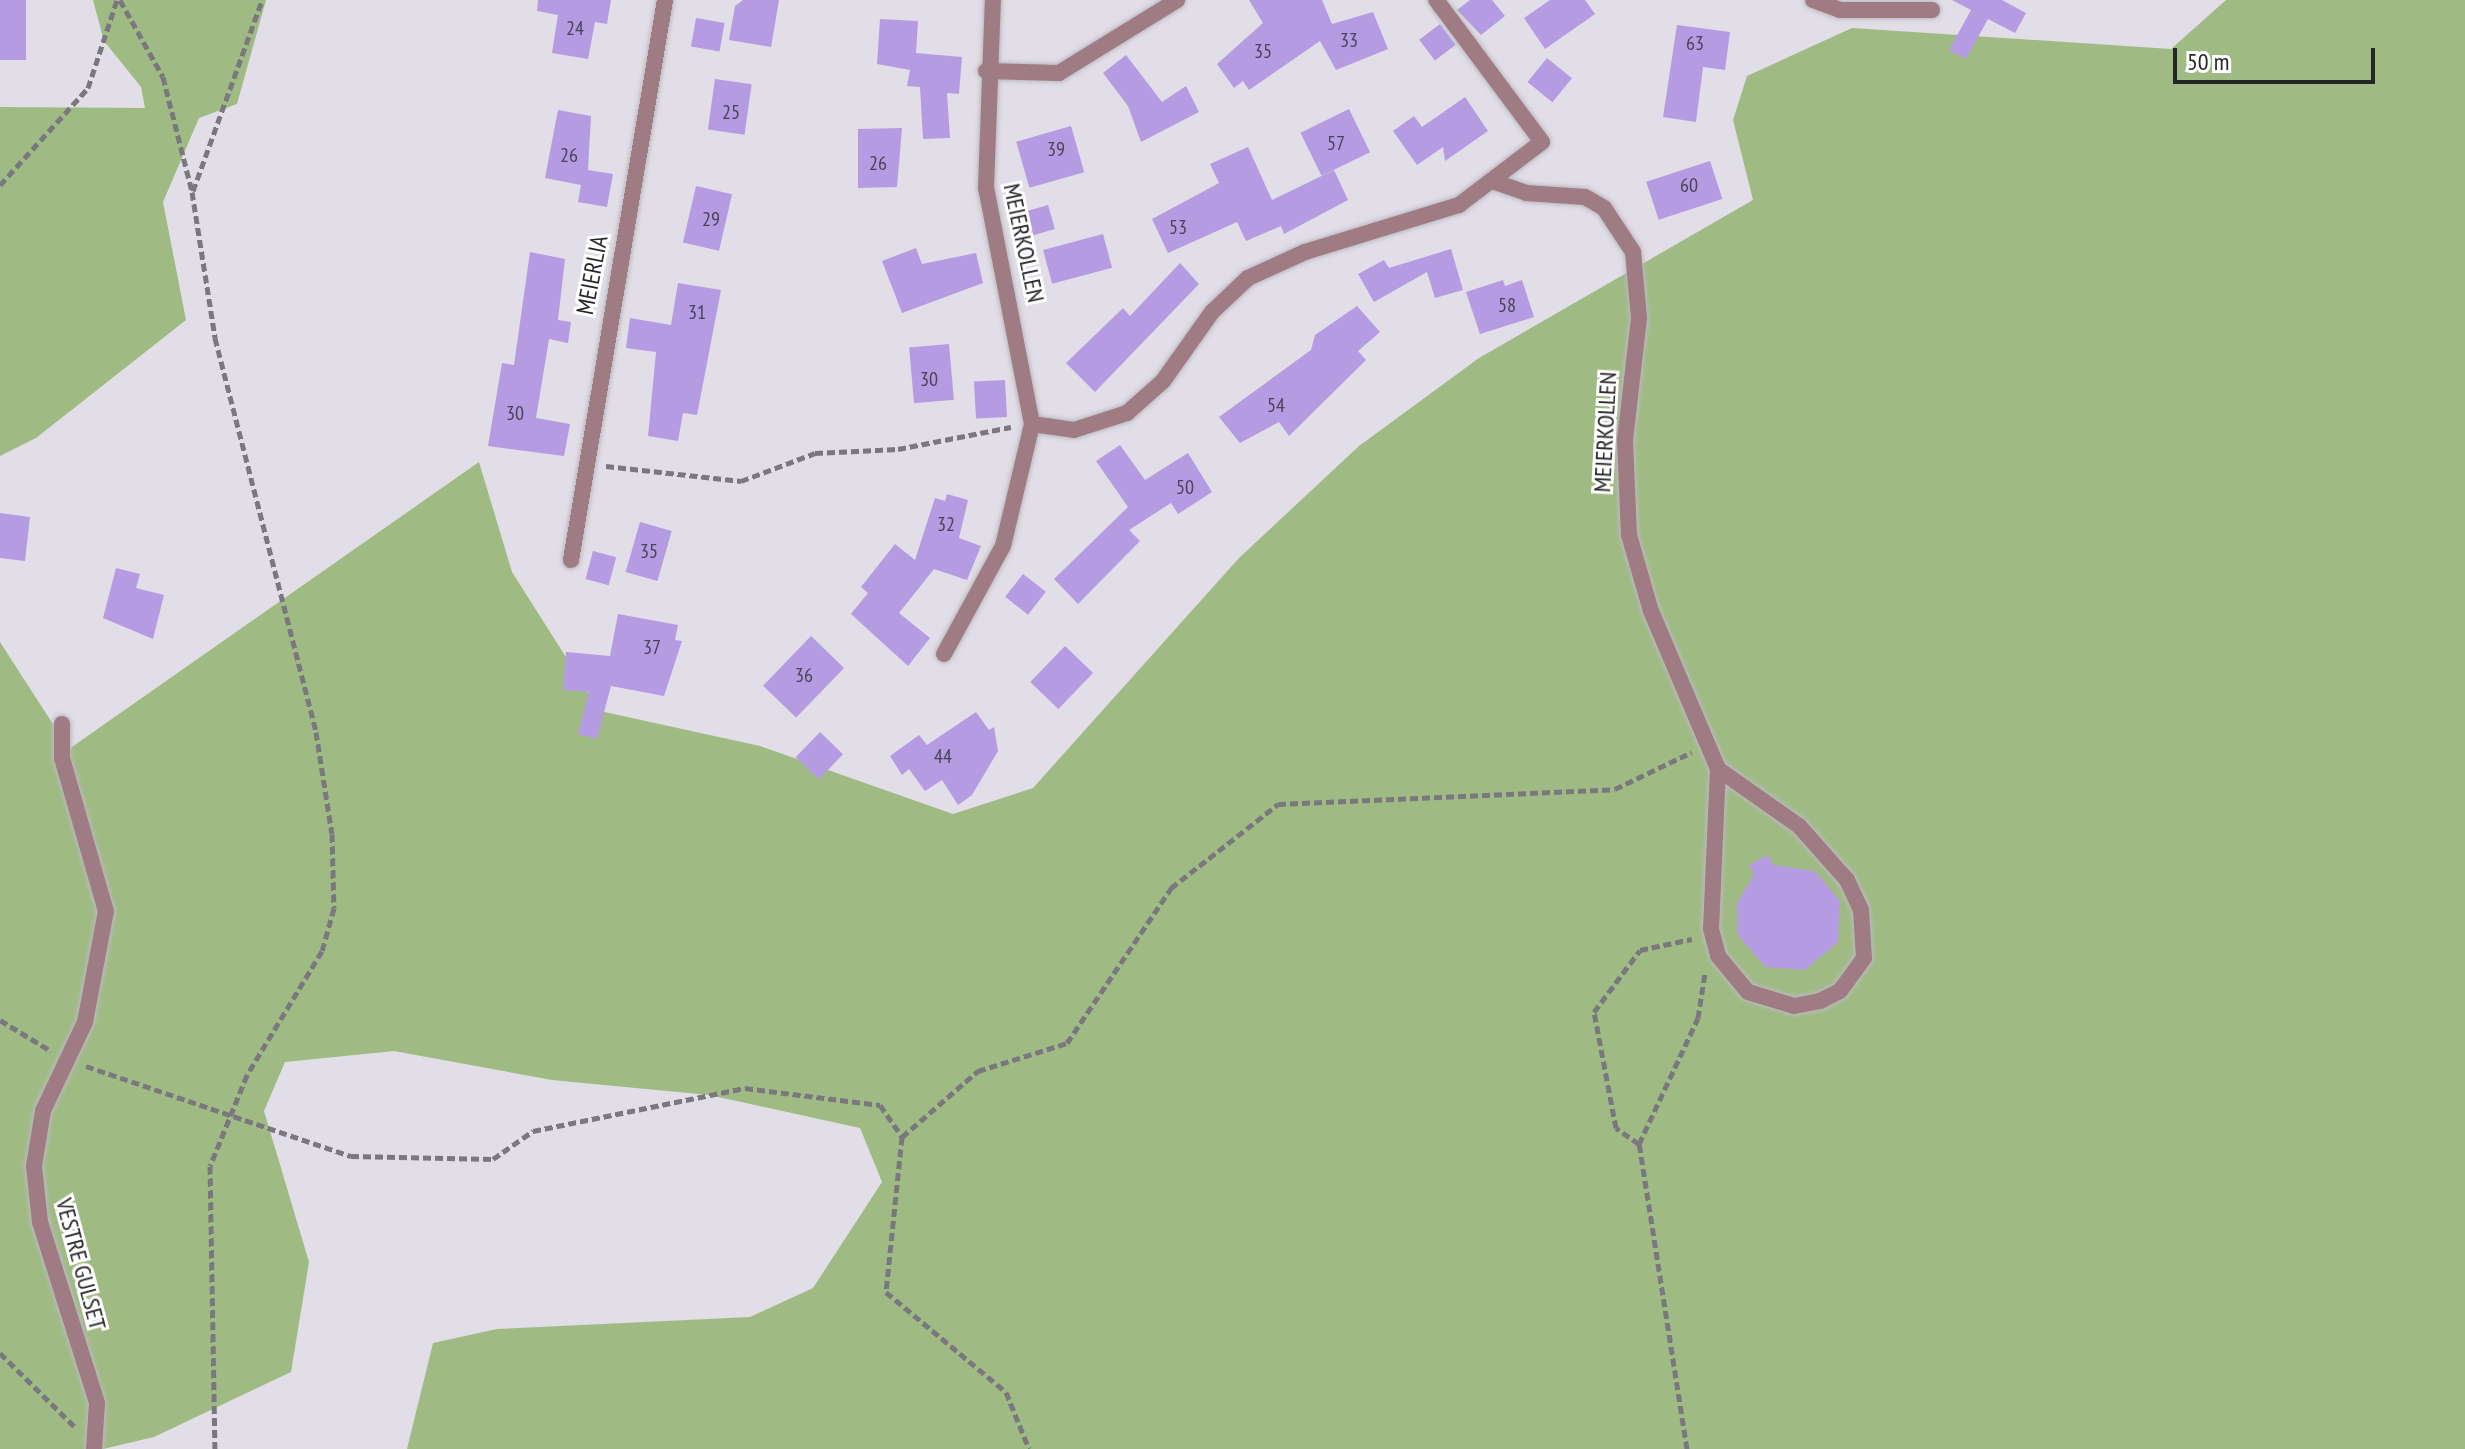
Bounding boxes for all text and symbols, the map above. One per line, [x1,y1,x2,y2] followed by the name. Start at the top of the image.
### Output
[566,16,584,40] house number: 24
[1340,28,1358,52] house number: 33
[1686,31,1704,55] house number: 63
[2177,32,2379,82] scale bar
[1254,39,1272,63] house number: 35
[2187,46,2229,77] text: 50 m
[722,100,740,124] house number: 25
[1327,131,1345,155] house number: 57
[1047,137,1065,161] house number: 39
[560,143,578,167] house number: 26
[869,151,887,175] house number: 26
[1680,173,1698,197] house number: 60
[997,181,1051,305] street label: MEIERKOLLEN
[702,207,720,231] house number: 29
[1169,215,1187,239] house number: 53
[570,233,614,317] street label: MEIERLIA
[1498,293,1516,317] house number: 58
[688,300,706,324] house number: 31
[920,367,938,391] house number: 30
[1587,371,1623,493] street label: MEIERKOLLEN
[1267,393,1285,417] house number: 54
[506,401,524,425] house number: 30
[1176,475,1194,499] house number: 50
[937,512,955,536] house number: 32
[640,539,658,563] house number: 35
[643,635,661,659] house number: 37
[795,663,813,687] house number: 36
[934,744,952,768] house number: 44
[50,1195,112,1333] street label: VESTRE GULSET

